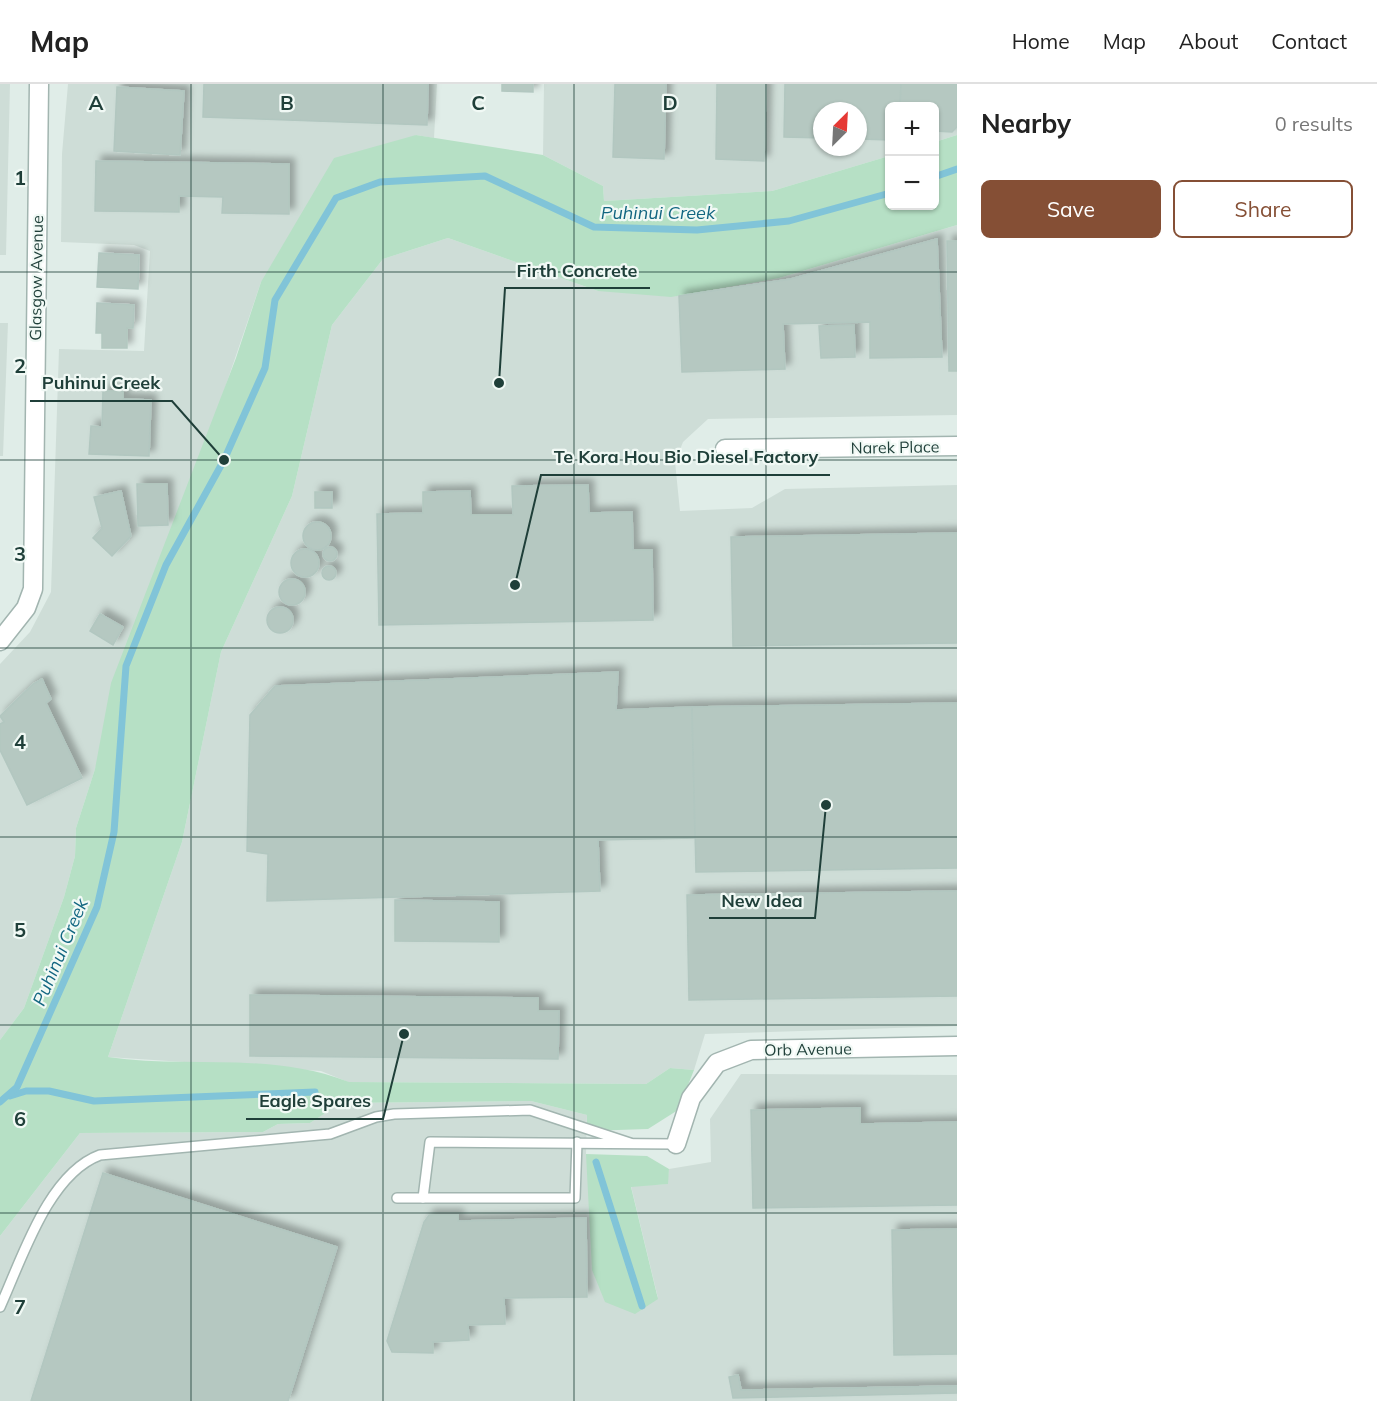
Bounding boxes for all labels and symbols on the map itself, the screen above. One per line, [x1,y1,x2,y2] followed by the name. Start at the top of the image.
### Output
[89,90,104,115] text: A
[280,90,294,115] text: B
[471,90,485,115] text: C
[662,90,678,115] text: D
[813,102,867,156] north arrow
[14,165,26,190] text: 1
[601,201,716,224] water label: Puhinui Creek
[25,215,47,341] street label: Glasgow Avenue
[505,252,650,288] callout: Firth Concrete
[517,259,638,282] text: Firth Concrete
[14,353,26,378] text: 2
[30,365,172,401] callout: Puhinui Creek
[42,371,161,394] text: Puhinui Creek
[850,436,940,458] street label: Narek Place
[541,439,830,475] callout: Te Kora Hou Bio Diesel Factory
[554,445,819,468] text: Te Kora Hou Bio Diesel Factory
[14,541,26,566] text: 3
[14,729,26,754] text: 4
[709,882,815,918] callout: New Idea
[721,889,803,912] text: New Idea
[27,894,93,1009] water label: Puhinui Creek
[14,917,26,942] text: 5
[764,1038,852,1060] street label: Orb Avenue
[246,1083,383,1119] callout: Eagle Spares
[259,1089,371,1112] text: Eagle Spares
[14,1106,26,1131] text: 6
[14,1294,26,1319] text: 7

